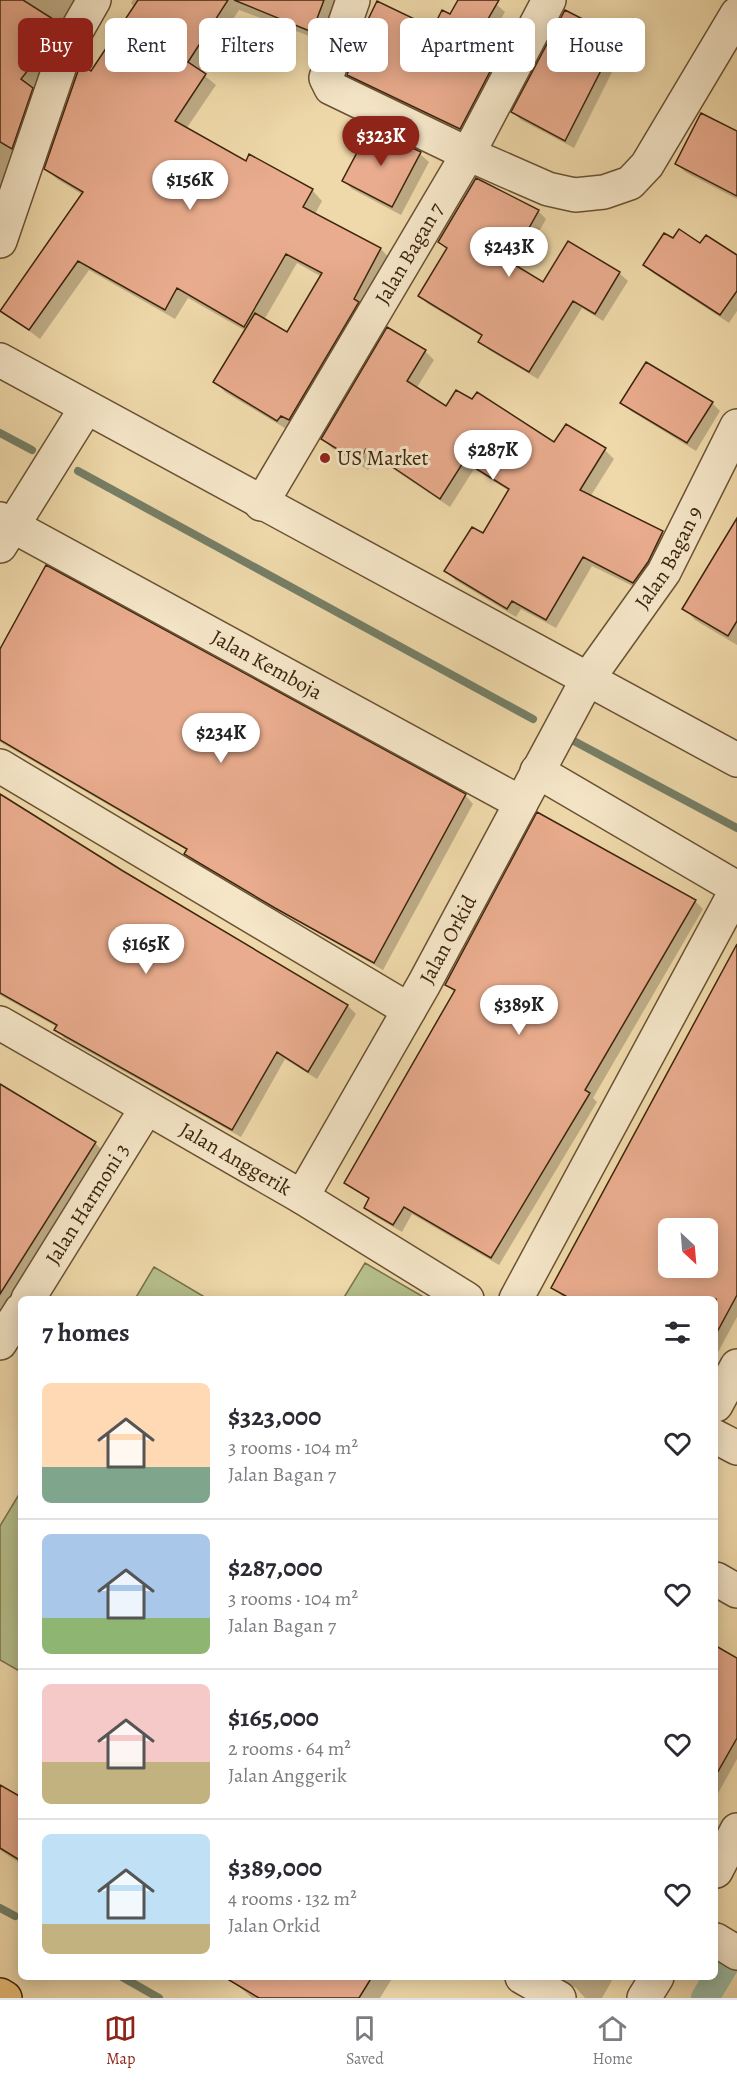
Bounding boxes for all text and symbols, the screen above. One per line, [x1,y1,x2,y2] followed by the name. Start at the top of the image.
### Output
[18,18,93,72] chip: Buy
[105,18,187,72] chip: Rent
[199,18,296,72] chip: Filters
[308,18,388,72] chip: New
[400,18,535,72] chip: Apartment
[547,18,645,72] chip: House
[339,116,423,167] pin: $323K
[356,122,406,149] text: $323K
[148,160,232,211] pin: $156K
[166,166,214,193] text: $156K
[368,197,450,310] street label: Jalan Bagan 7
[467,227,551,278] pin: $243K
[484,233,534,260] text: $243K
[451,430,535,481] pin: $287K
[468,436,518,463] text: $287K
[337,444,428,472] place label: US Market
[318,451,332,465] marker: US Market
[628,501,709,614] street label: Jalan Bagan 9
[207,623,327,706] street label: Jalan Kemboja
[179,713,263,764] pin: $234K
[196,719,246,746] text: $234K
[413,890,483,989] street label: Jalan Orkid
[104,924,188,975] pin: $165K
[122,930,170,957] text: $165K
[477,985,561,1036] pin: $389K
[494,991,544,1018] text: $389K
[175,1115,297,1202] street label: Jalan Anggerik
[39,1138,135,1270] street label: Jalan Harmoni 3
[658,1218,718,1278] north arrow
[658,1218,718,1278] map controls
[42,1315,130,1350] text: 7 homes
[661,1316,694,1349] icon: filters
[228,1399,321,1434] text: $323,000
[90,1407,162,1479] icon: home
[661,1427,694,1460] icon: heart
[228,1434,358,1461] text: 3 rooms · 104 m²
[228,1461,336,1488] text: Jalan Bagan 7
[228,1550,322,1585] text: $287,000
[90,1558,162,1630] icon: home
[661,1578,694,1611] icon: heart
[228,1585,358,1612] text: 3 rooms · 104 m²
[228,1612,336,1639] text: Jalan Bagan 7
[228,1700,319,1735] text: $165,000
[90,1708,162,1780] icon: home
[661,1728,694,1761] icon: heart
[228,1735,351,1762] text: 2 rooms · 64 m²
[228,1762,347,1789] text: Jalan Anggerik
[228,1850,322,1885] text: $389,000
[90,1858,162,1930] icon: home
[661,1878,694,1911] icon: heart
[228,1885,357,1912] text: 4 rooms · 132 m²
[228,1912,320,1939] text: Jalan Orkid
[104,2012,137,2070] tab: Map
[346,2012,384,2070] tab: Saved
[592,2012,633,2070] tab: Home

